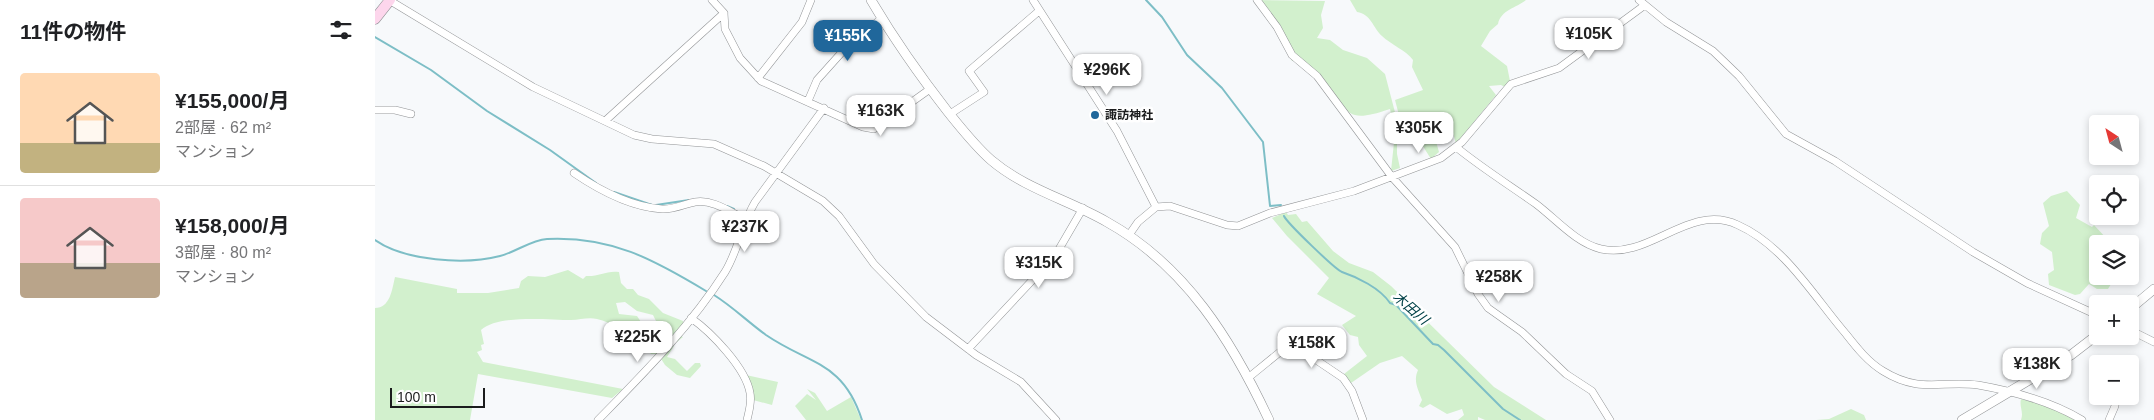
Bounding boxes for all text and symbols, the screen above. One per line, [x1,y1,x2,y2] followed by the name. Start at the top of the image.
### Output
[327,16,355,44] icon: filters
[1554,18,1624,60] pin: ¥105K
[20,20,126,43] text: 11件の物件
[813,20,883,62] pin: ¥155K
[1565,25,1613,42] text: ¥105K
[824,27,872,44] text: ¥155K
[1072,54,1142,96] pin: ¥296K
[1083,61,1131,78] text: ¥296K
[175,89,289,112] text: ¥155,000/月
[60,93,120,153] icon: home
[846,94,916,137] pin: ¥163K
[857,102,905,119] text: ¥163K
[1105,108,1153,122] place label: 諏訪神社
[1089,109,1101,121] marker: 諏訪神社
[1384,112,1454,154] pin: ¥305K
[2089,115,2139,165] north arrow
[2089,115,2139,405] map controls
[175,119,271,136] text: 2部屋 · 62 m²
[1395,119,1443,136] text: ¥305K
[175,143,255,160] text: マンション
[2089,175,2139,225] button: locate
[710,210,780,253] pin: ¥237K
[175,214,289,237] text: ¥158,000/月
[60,218,120,278] icon: home
[721,218,769,235] text: ¥237K
[2089,235,2139,285] button: layers
[175,244,271,261] text: 3部屋 · 80 m²
[1004,246,1074,289] pin: ¥315K
[1015,254,1063,271] text: ¥315K
[1464,260,1534,303] pin: ¥258K
[175,268,255,285] text: マンション
[1475,268,1523,285] text: ¥258K
[1390,288,1434,329] water label: 木田川
[2089,295,2139,345] button: +
[603,320,673,363] pin: ¥225K
[1277,326,1347,369] pin: ¥158K
[614,328,662,345] text: ¥225K
[1288,334,1336,351] text: ¥158K
[2002,348,2072,390] pin: ¥138K
[2013,355,2061,372] text: ¥138K
[2089,355,2139,405] button: −
[390,385,485,408] scale bar
[397,389,436,405] text: 100 m

